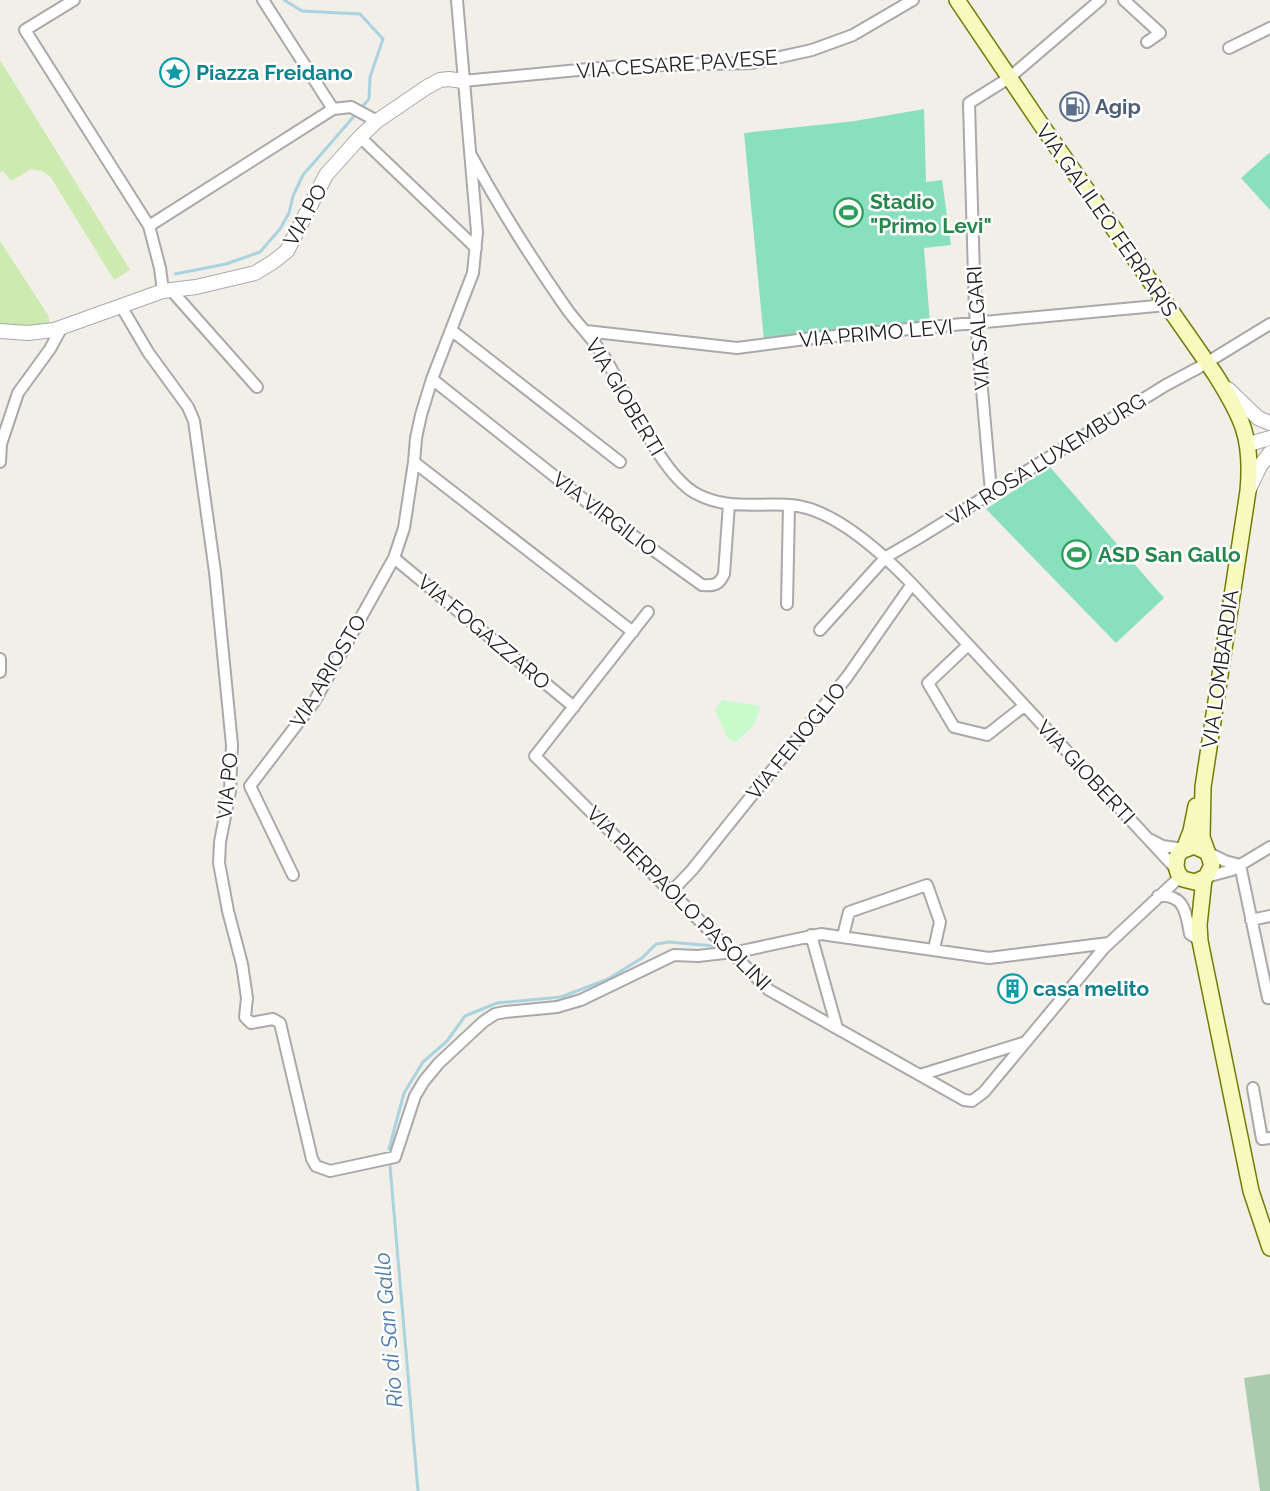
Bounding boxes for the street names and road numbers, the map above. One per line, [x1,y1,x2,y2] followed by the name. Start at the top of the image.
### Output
[576,45,778,83] street label: VIA CESARE PAVESE
[1031,119,1183,321] street label: VIA GALILEO FERRARIS
[278,180,332,250] street label: VIA PO
[961,265,995,391] street label: VIA SALGARI
[798,314,954,352] street label: VIA PRIMO LEVI
[580,334,670,460] street label: VIA GIOBERTI
[942,388,1150,530] street label: VIA ROSA LUXEMBURG
[548,467,662,561] street label: VIA VIRGILIO
[413,569,555,695] street label: VIA FOGAZZARO
[1196,588,1244,750] street label: VIA LOMBARDIA
[284,610,372,732] street label: VIA ARIOSTO
[741,677,851,805] street label: VIA FENOGLIO
[1032,715,1140,829] street label: VIA GIOBERTI
[211,751,243,821] street label: VIA PO
[582,801,776,995] street label: VIA PIERPAOLO PASOLINI

